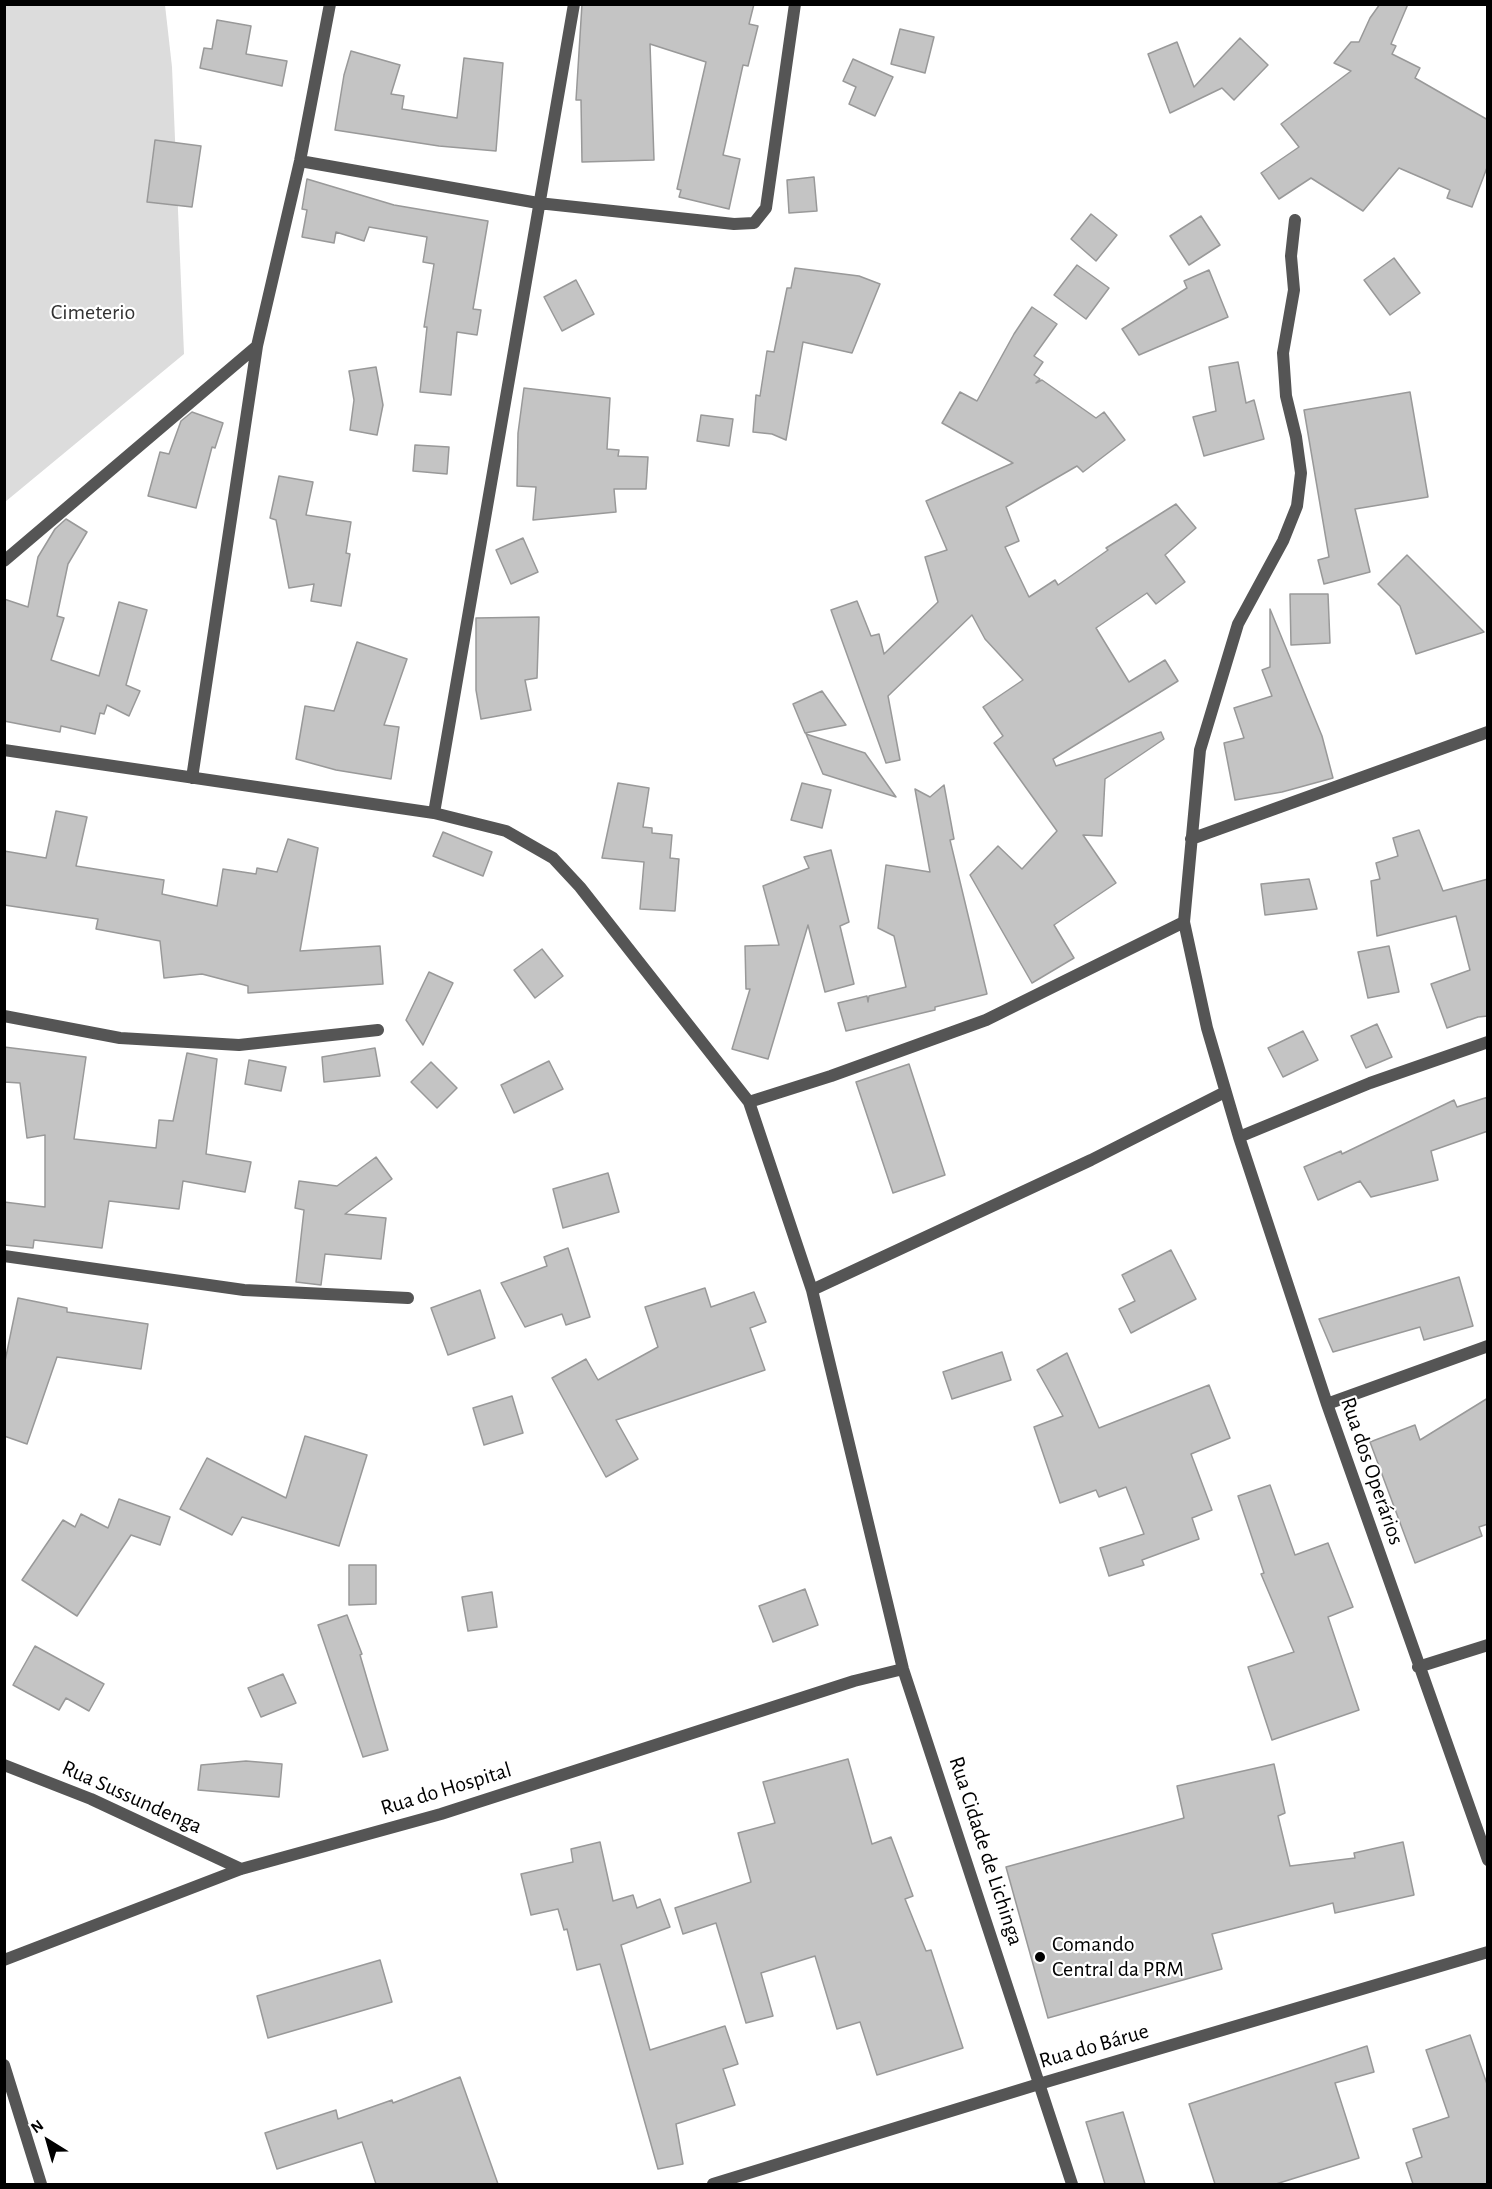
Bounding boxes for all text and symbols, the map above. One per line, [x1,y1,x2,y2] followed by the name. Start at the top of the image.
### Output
[51,299,135,325] park label: Cimeterio
[1334,1394,1410,1548] street label: Rua dos Operários
[943,1753,1029,1949] street label: Rua Cidade de Lichinga
[58,1754,206,1840] street label: Rua Sussundenga
[377,1757,515,1821] street label: Rua do Hospital
[1052,1931,1184,1982] place label: Comando Central da PRM
[1033,1950,1047,1964] marker: Comando Central da PRM
[1036,2018,1152,2074] street label: Rua do Bárue
[18,2111,78,2171] north arrow
[28,2117,46,2136] text: N

